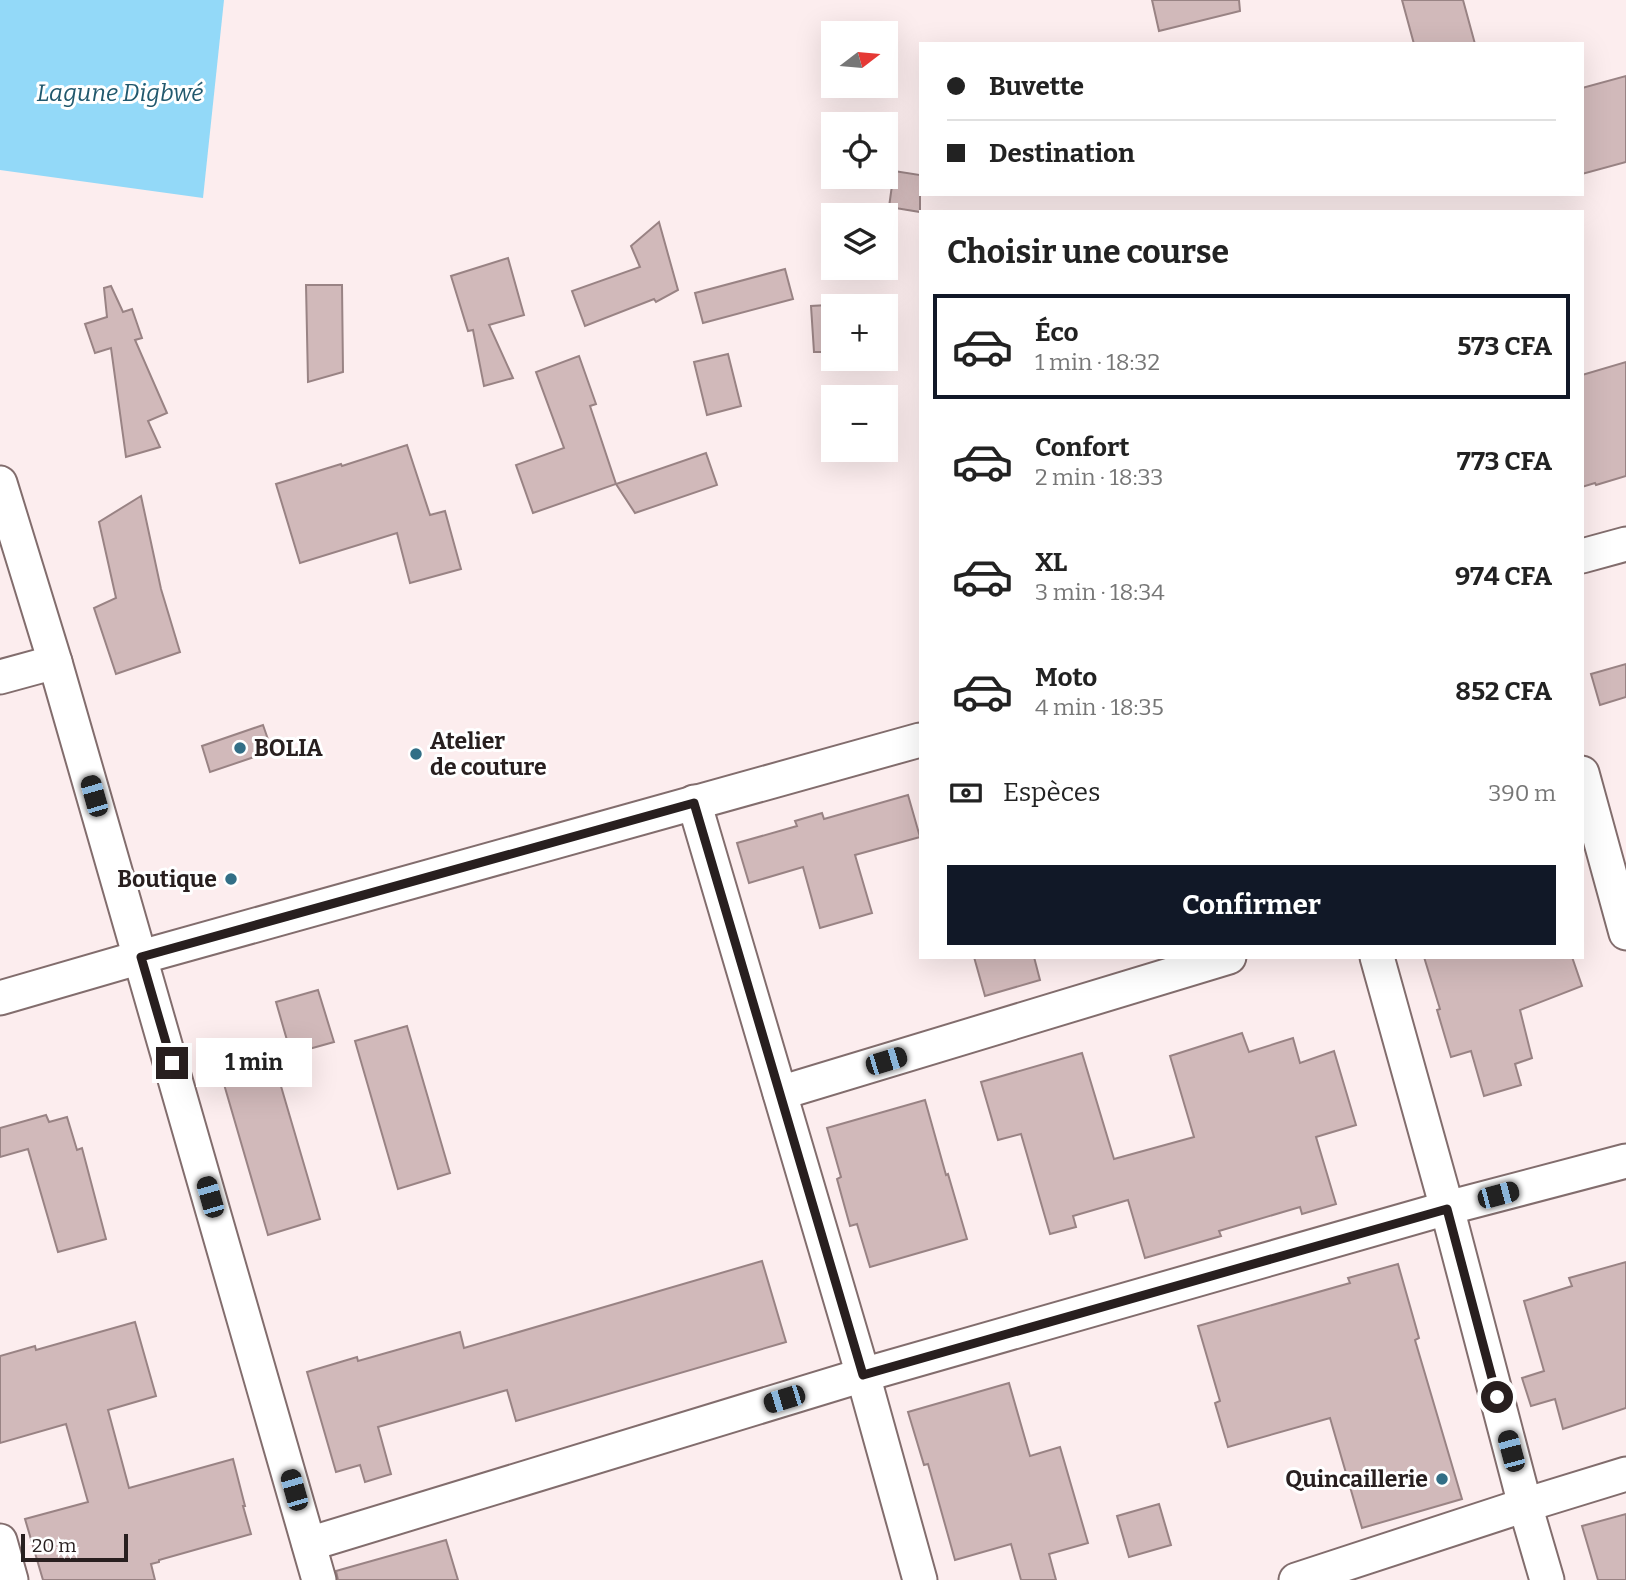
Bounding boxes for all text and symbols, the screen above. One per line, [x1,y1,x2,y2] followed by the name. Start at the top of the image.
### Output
[821,21,898,98] north arrow
[821,21,898,462] map controls
[989,71,1084,102] text: Buvette
[37,79,203,107] water label: Lagune Digbwé
[821,112,898,189] button: locate
[989,138,1135,169] text: Destination
[821,203,898,280] button: layers
[947,233,1229,271] text: Choisir une course
[821,294,898,371] button: +
[951,315,1014,378] icon: car
[1035,317,1078,348] text: Éco
[1457,331,1552,362] text: 573 CFA
[1035,348,1160,376] text: 1 min · 18:32
[821,385,898,462] button: −
[951,430,1014,493] icon: car
[1035,432,1130,463] text: Confort
[1457,446,1552,477] text: 773 CFA
[1035,463,1163,491] text: 2 min · 18:33
[951,545,1014,608] icon: car
[1035,547,1067,578] text: XL
[1455,561,1552,592] text: 974 CFA
[1035,578,1165,606] text: 3 min · 18:34
[951,660,1014,723] icon: car
[1035,662,1097,693] text: Moto
[1455,676,1552,707] text: 852 CFA
[1035,693,1164,721] text: 4 min · 18:35
[430,727,547,781] place label: Atelier de couture
[254,734,323,762] place label: BOLIA
[232,740,248,756] marker: BOLIA
[408,746,424,762] marker: Atelier de couture
[79,773,110,819] car
[947,774,985,812] icon: cash
[1003,777,1100,808] text: Espèces
[1488,779,1556,807] text: 390 m
[117,865,217,893] place label: Boutique
[947,865,1556,945] button: Confirmer
[223,871,239,887] marker: Boutique
[196,1038,312,1088] callout: 1 min
[863,1045,910,1077] car
[156,1047,188,1079] route end
[225,1048,283,1076] text: 1 min
[195,1174,226,1220] car
[1475,1179,1522,1211] car
[1481,1381,1513,1413] route start
[761,1383,808,1415] car
[1496,1428,1527,1474] car
[1285,1465,1428,1493] place label: Quincaillerie
[279,1467,310,1513] car
[1434,1471,1450,1487] marker: Quincaillerie
[21,1531,128,1563] scale bar
[32,1534,76,1557] text: 20 m

